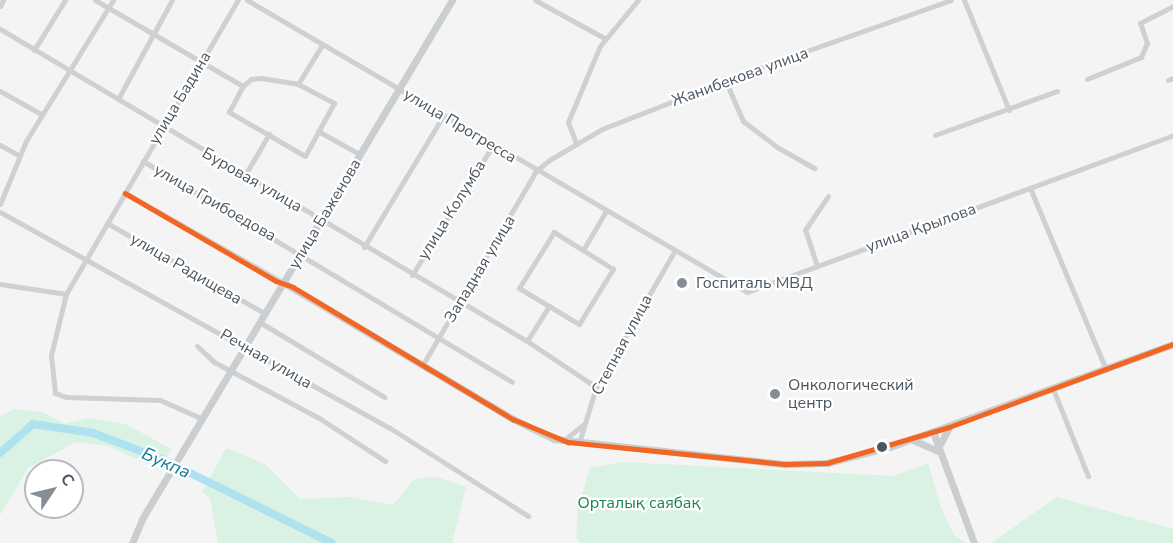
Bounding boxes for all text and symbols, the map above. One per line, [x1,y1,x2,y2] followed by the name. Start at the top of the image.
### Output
[669,43,811,111] street label: Жанибекова улица
[145,48,215,148] street label: улица Бадина
[400,85,520,167] street label: улица Прогресса
[199,144,305,216] street label: Буровая улица
[285,155,365,273] street label: улица Баженова
[414,157,490,263] street label: улица Колумба
[151,160,279,246] street label: улица Грибоедова
[863,199,979,257] street label: улица Крылова
[440,212,520,326] street label: Западная улица
[127,229,245,309] street label: улица Радищева
[696,273,813,293] place label: Госпиталь МВД
[673,274,691,292] marker: Госпиталь МВД
[587,291,657,399] street label: Степная улица
[217,325,315,393] street label: Речная улица
[788,375,914,413] place label: Онкологический центр
[766,385,784,403] marker: Онкологический центр
[876,441,888,453] unlabelled marker
[138,443,194,483] water label: Букпа
[24,459,84,519] north arrow
[55,469,79,491] text: С
[577,493,701,513] park label: Орталық саябақ

